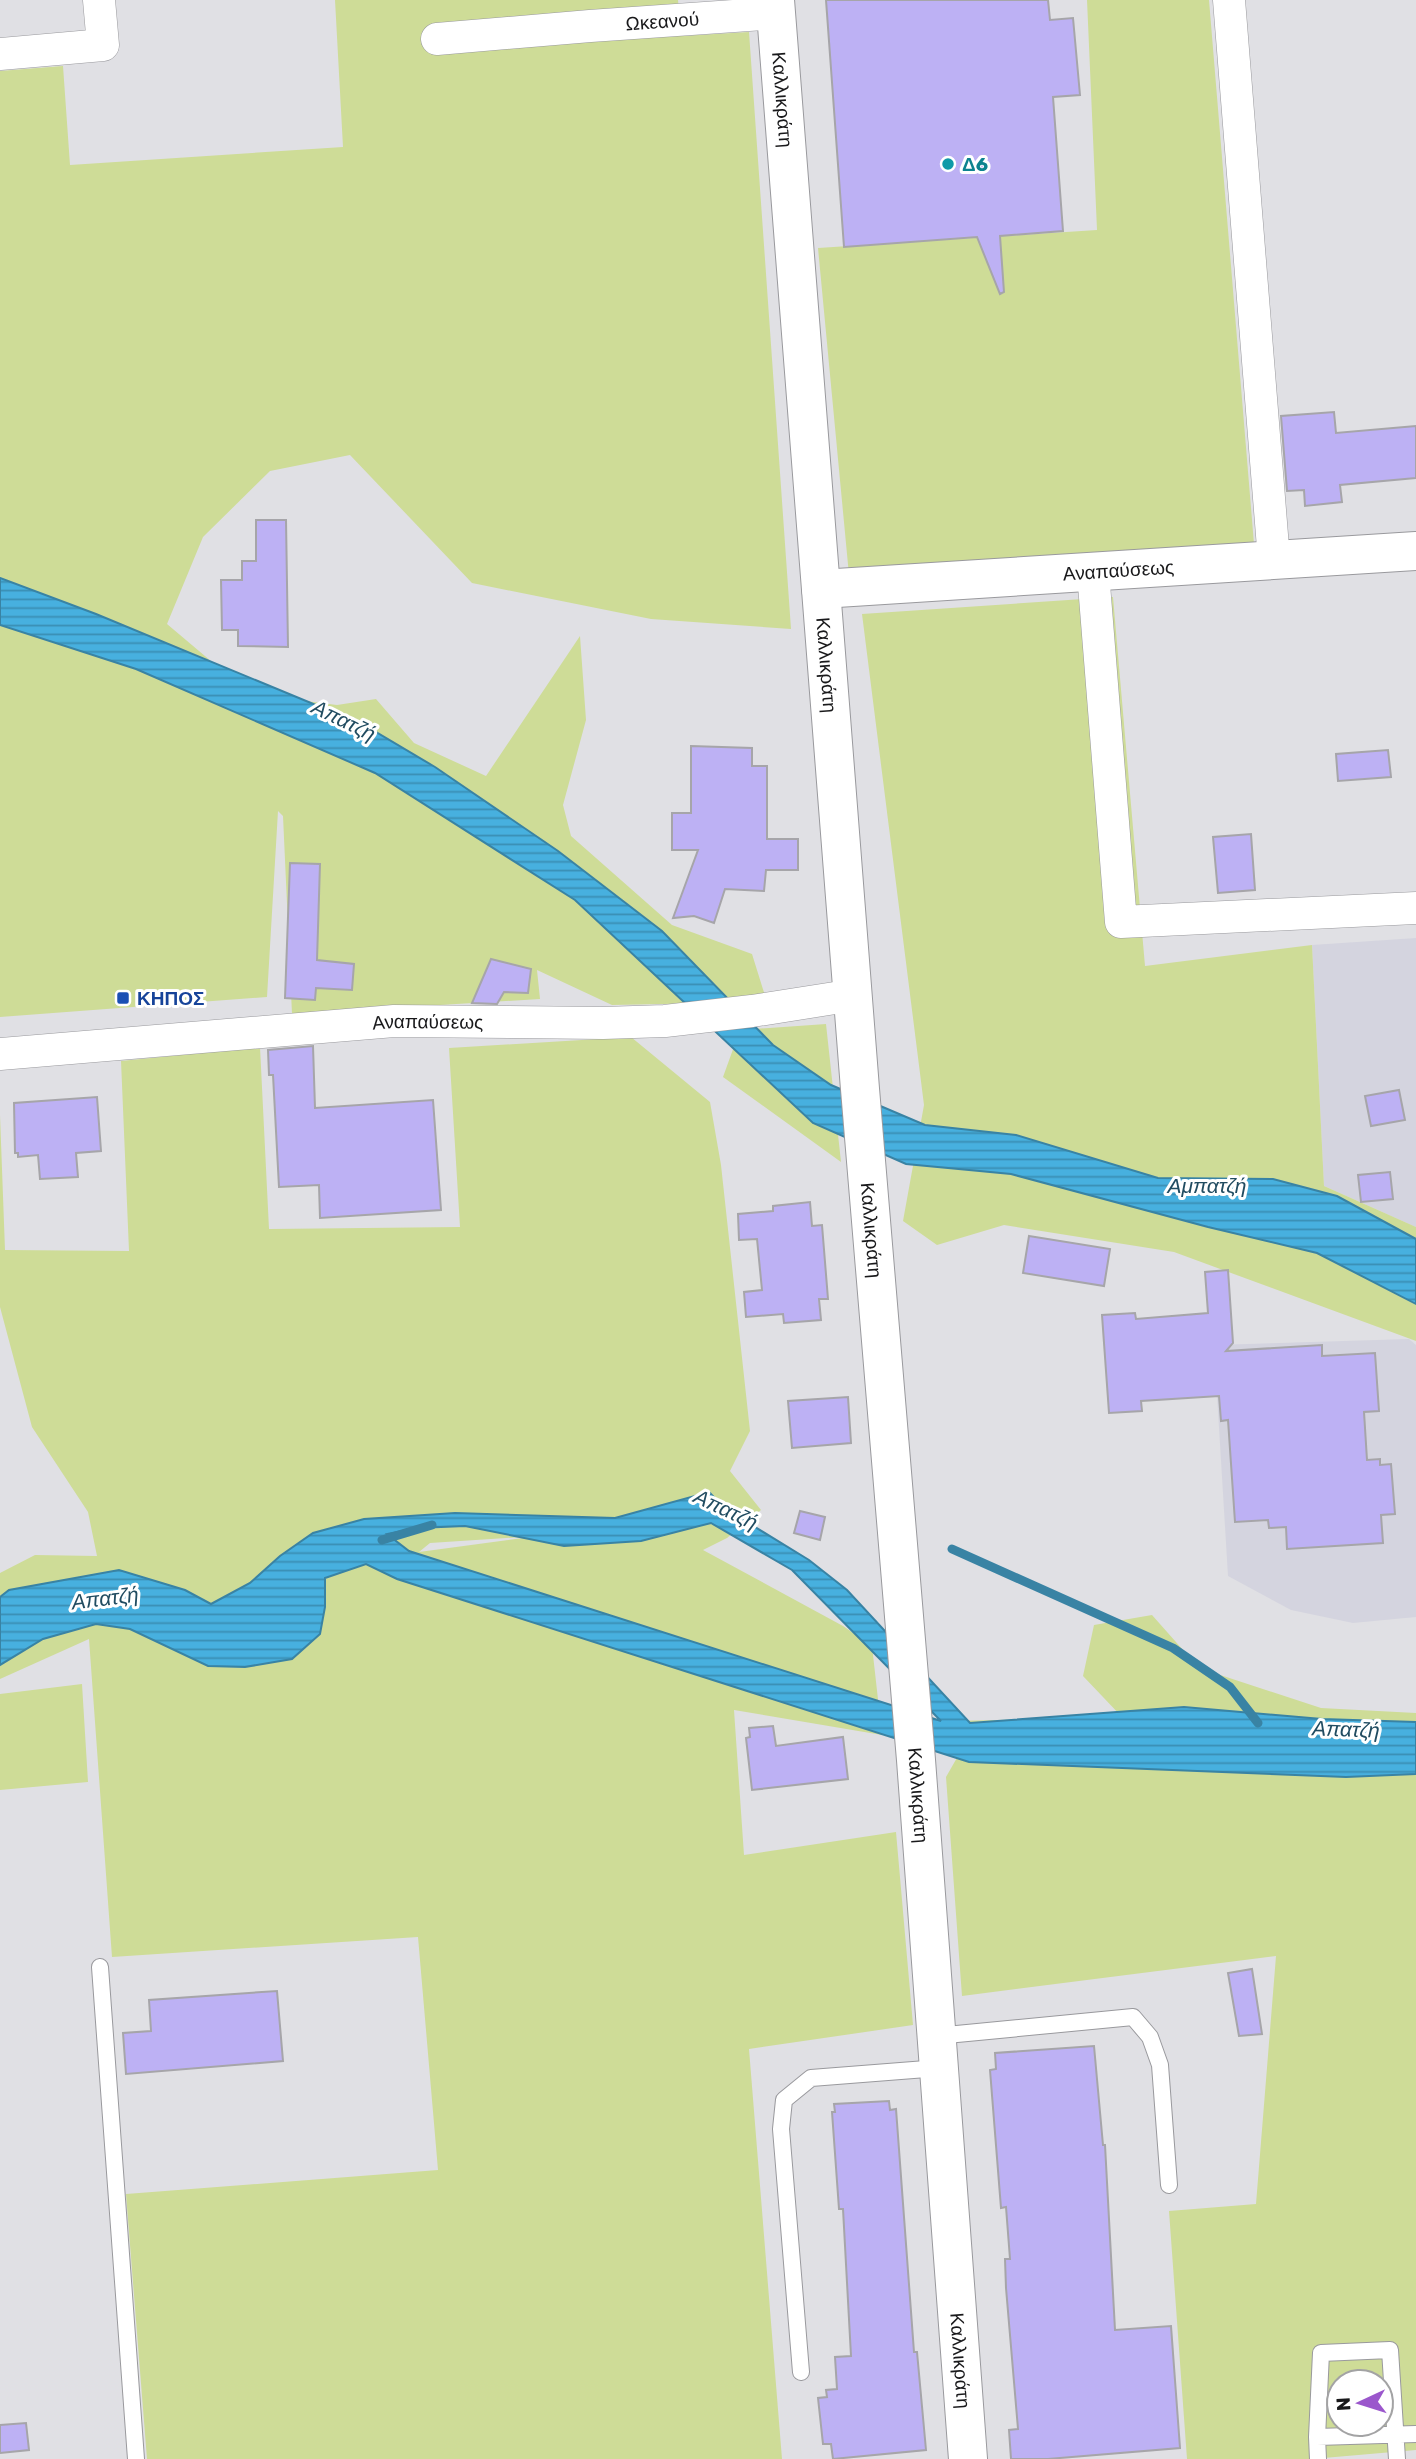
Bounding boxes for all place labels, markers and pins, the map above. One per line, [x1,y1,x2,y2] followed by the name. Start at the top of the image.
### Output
[962,153,988,176] place label: Δ6
[940,156,956,172] marker: Δ6
[137,987,204,1010] place label: ΚΗΠΟΣ
[115,990,131,1006] marker: ΚΗΠΟΣ

